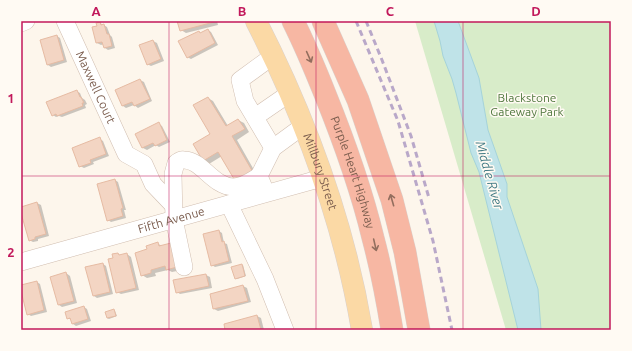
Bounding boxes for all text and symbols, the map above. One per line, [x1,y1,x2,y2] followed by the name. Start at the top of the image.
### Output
[91,4,101,18] text: A
[238,4,247,18] text: B
[386,4,395,18] text: C
[531,4,541,18] text: D
[74,49,118,126] street label: Maxwell Court
[306,50,313,62] one-way arrow
[7,91,15,105] text: 1
[490,91,564,118] park label: Blackstone Gateway Park
[328,114,377,230] street label: Purple Heart Highway
[301,131,340,212] street label: Millbury Street
[474,139,507,212] water label: Middle River
[388,194,395,207] one-way arrow
[136,204,206,235] street label: Fifth Avenue
[372,238,380,251] one-way arrow
[7,245,15,259] text: 2

